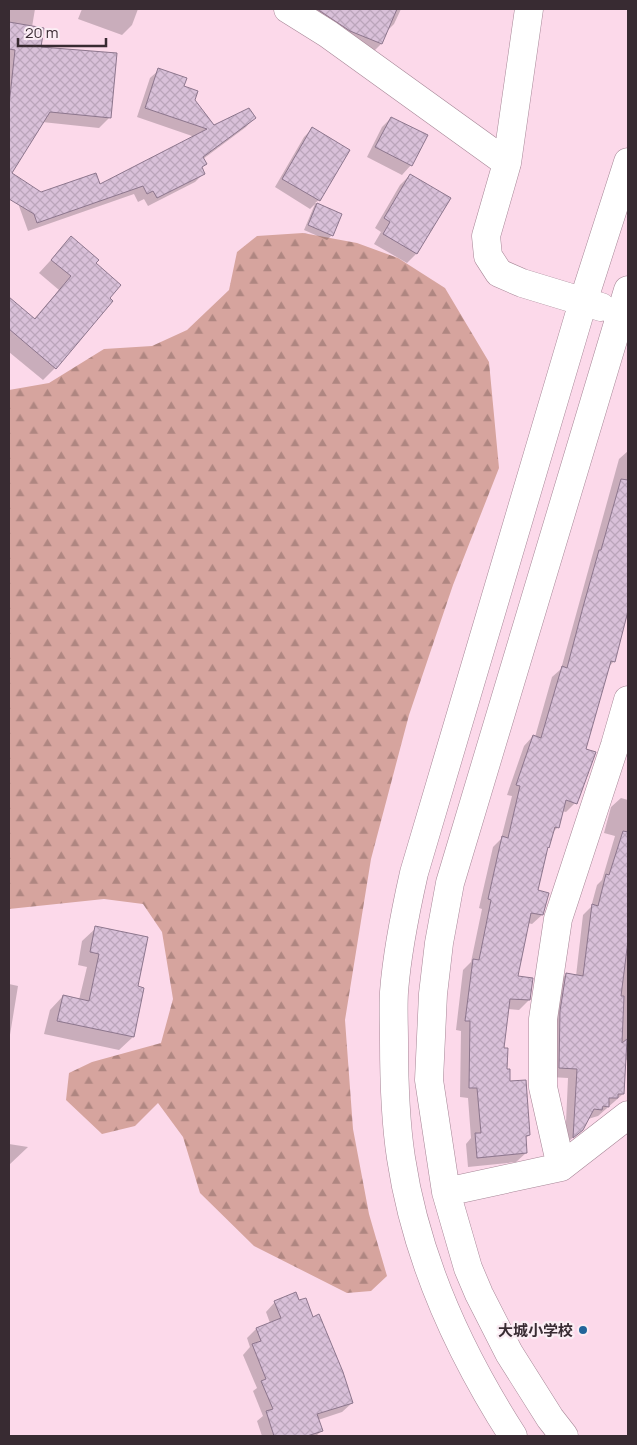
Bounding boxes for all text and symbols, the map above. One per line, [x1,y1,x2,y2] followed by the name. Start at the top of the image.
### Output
[18,15,105,47] scale bar
[25,22,58,43] text: 20 m
[498,1320,573,1341] place label: 大城小学校
[577,1324,589,1336] marker: 大城小学校

